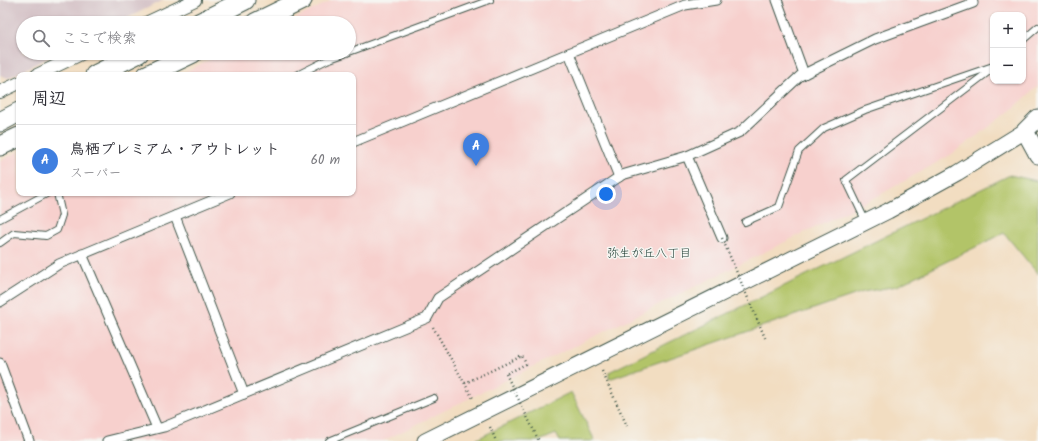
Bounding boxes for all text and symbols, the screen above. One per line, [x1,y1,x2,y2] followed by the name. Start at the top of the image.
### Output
[990,12,1026,84] map controls
[990,12,1026,48] button: +
[16,16,356,60] search box
[30,27,52,49] icon: search
[62,27,137,51] text: ここで検索
[990,48,1026,84] button: −
[32,86,66,113] text: 周辺
[463,133,489,166] pin: A
[70,138,280,162] text: 鳥栖プレミアム・アウトレット
[41,150,49,171] text: A
[311,150,340,171] text: 60 m
[70,163,121,184] text: スーパー
[596,184,616,204] your location
[607,244,691,263] district label: 弥生が丘八丁目

